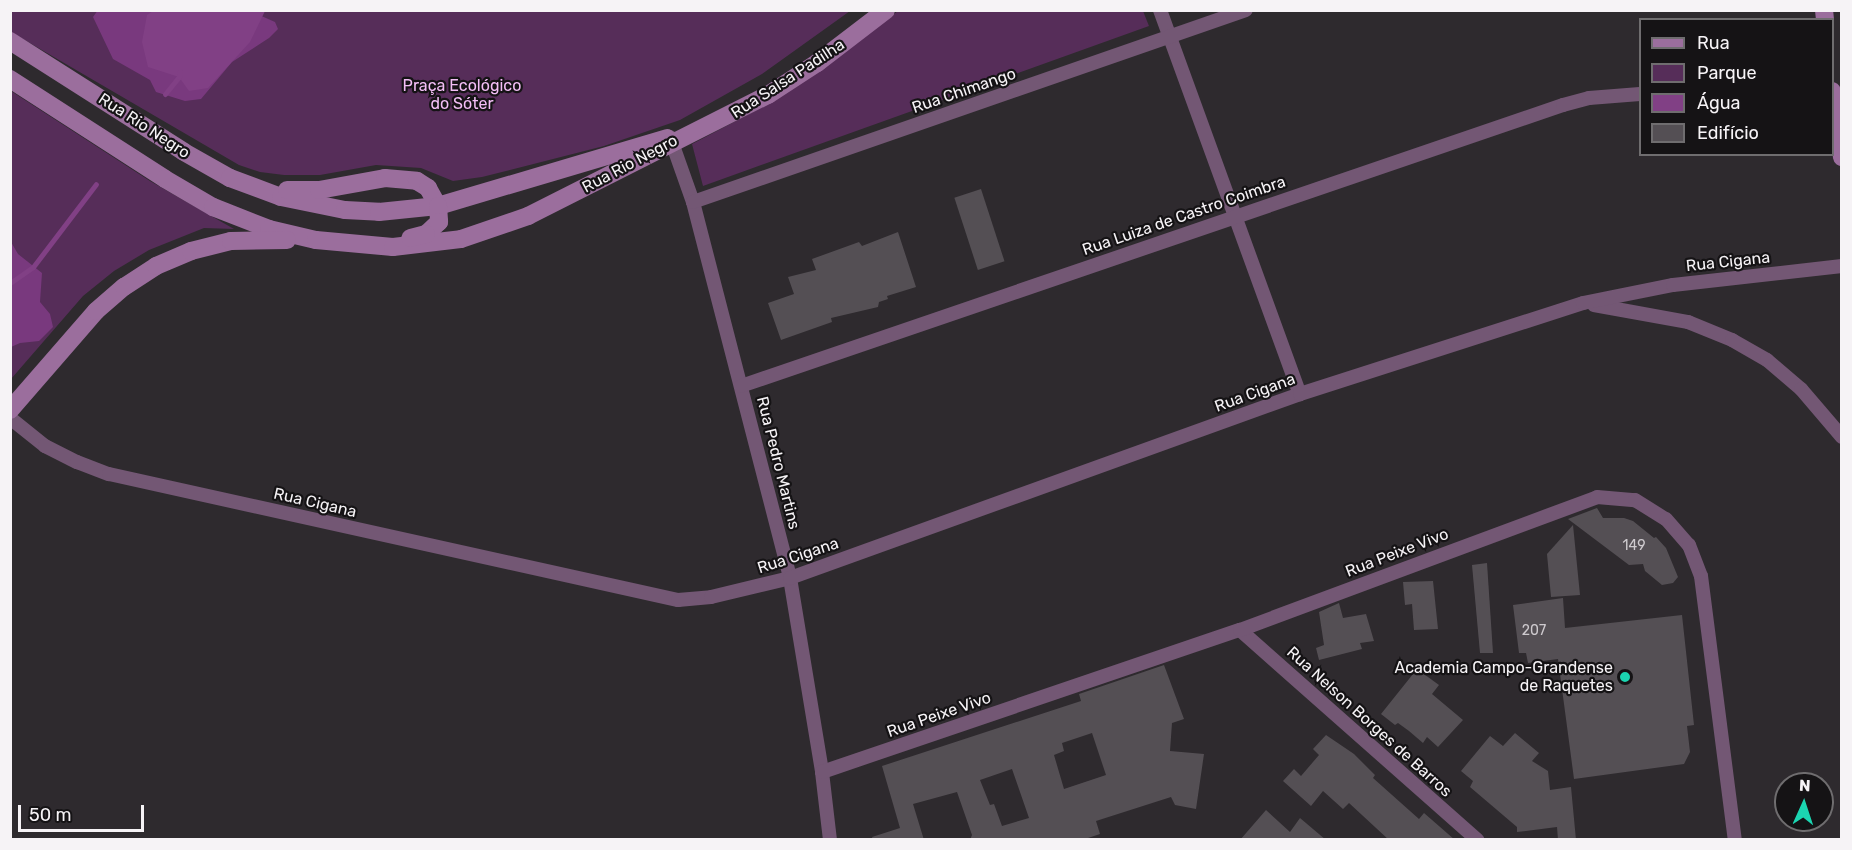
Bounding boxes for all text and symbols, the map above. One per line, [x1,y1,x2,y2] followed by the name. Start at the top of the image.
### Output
[1639,18,1834,156] legend
[1697,32,1730,54] text: Rua
[728,35,848,123] street label: Rua Salsa Padilha
[1697,62,1757,84] text: Parque
[910,64,1018,118] street label: Rua Chimango
[403,76,521,114] park label: Praça Ecológico do Sóter
[95,89,193,163] street label: Rua Rio Negro
[1697,92,1740,114] text: Água
[1697,122,1759,144] text: Edifício
[579,131,681,197] street label: Rua Rio Negro
[1080,172,1288,260] street label: Rua Luiza de Castro Coimbra
[1685,248,1771,276] street label: Rua Cigana
[1212,370,1298,416] street label: Rua Cigana
[752,395,804,531] street label: Rua Pedro Martins
[272,484,358,522] street label: Rua Cigana
[1343,524,1451,582] street label: Rua Peixe Vivo
[755,534,841,578] street label: Rua Cigana
[1623,538,1645,554] house number: 149
[1522,623,1546,639] house number: 207
[1283,643,1455,801] street label: Rua Nelson Borges de Barros
[1395,658,1613,696] place label: Academia Campo-Grandense de Raquetes
[1618,670,1632,684] marker: Academia Campo-Grandense de Raquetes
[884,688,994,742] street label: Rua Peixe Vivo
[1774,772,1834,832] north arrow
[1799,776,1811,795] text: N
[21,793,147,831] scale bar
[29,804,72,826] text: 50 m

